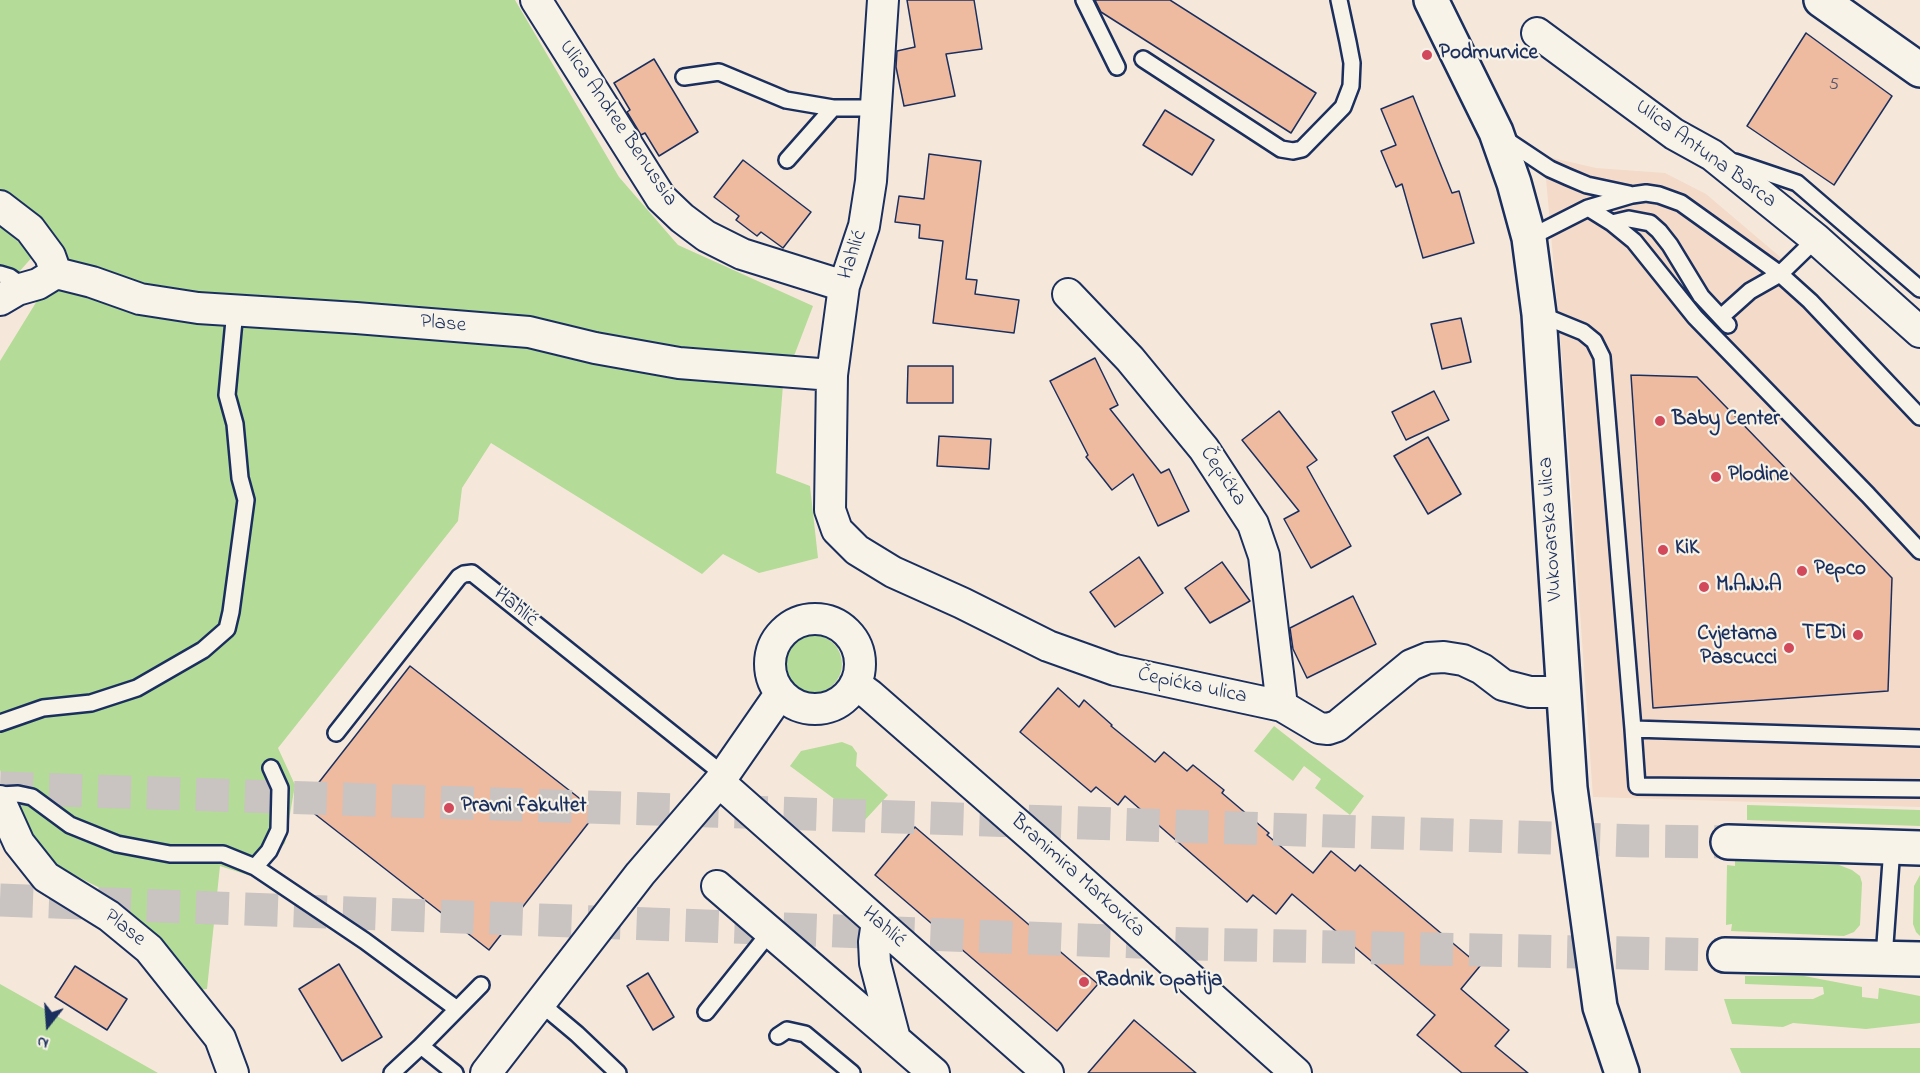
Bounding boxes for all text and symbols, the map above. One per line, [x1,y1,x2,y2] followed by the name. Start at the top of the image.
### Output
[552,36,682,212] street label: Ulica Andree Benussia
[1439,42,1538,68] place label: Podmurvice
[1420,48,1434,62] marker: Podmurvice
[1829,75,1839,97] house number: 5
[1629,95,1781,215] street label: Ulica Antuna Barca
[834,227,874,283] street label: Hahlić
[419,310,467,340] street label: Plase
[1672,408,1780,434] place label: Baby Center
[1653,414,1667,428] marker: Baby Center
[1193,443,1251,511] street label: Čepićka
[1534,456,1570,602] street label: Vukovarska ulica
[1728,464,1789,490] place label: Plodine
[1709,470,1723,484] marker: Plodine
[1675,537,1699,563] place label: KiK
[1656,543,1670,557] marker: KiK
[1814,558,1866,584] place label: Pepco
[1795,564,1809,578] marker: Pepco
[1716,574,1782,600] place label: M.A.N.A
[1697,580,1711,594] marker: M.A.N.A
[488,582,542,634] street label: Hahlić
[1802,622,1846,648] place label: TEDi
[1697,623,1777,673] place label: Cvjetarna Pascucci
[1851,628,1865,642] marker: TEDi
[1782,641,1796,655] marker: Cvjetarna Pascucci
[1135,663,1249,711] street label: Čepićka ulica
[461,795,587,821] place label: Pravni fakultet
[442,801,456,815] marker: Pravni fakultet
[1004,810,1150,944] street label: Branimira Markovića
[856,902,910,954] street label: Hahlić
[98,905,150,953] street label: Plase
[1096,969,1222,995] place label: Radnik Opatija
[1077,975,1091,989] marker: Radnik Opatija
[18,995,78,1055] north arrow
[34,1029,51,1055] text: N

